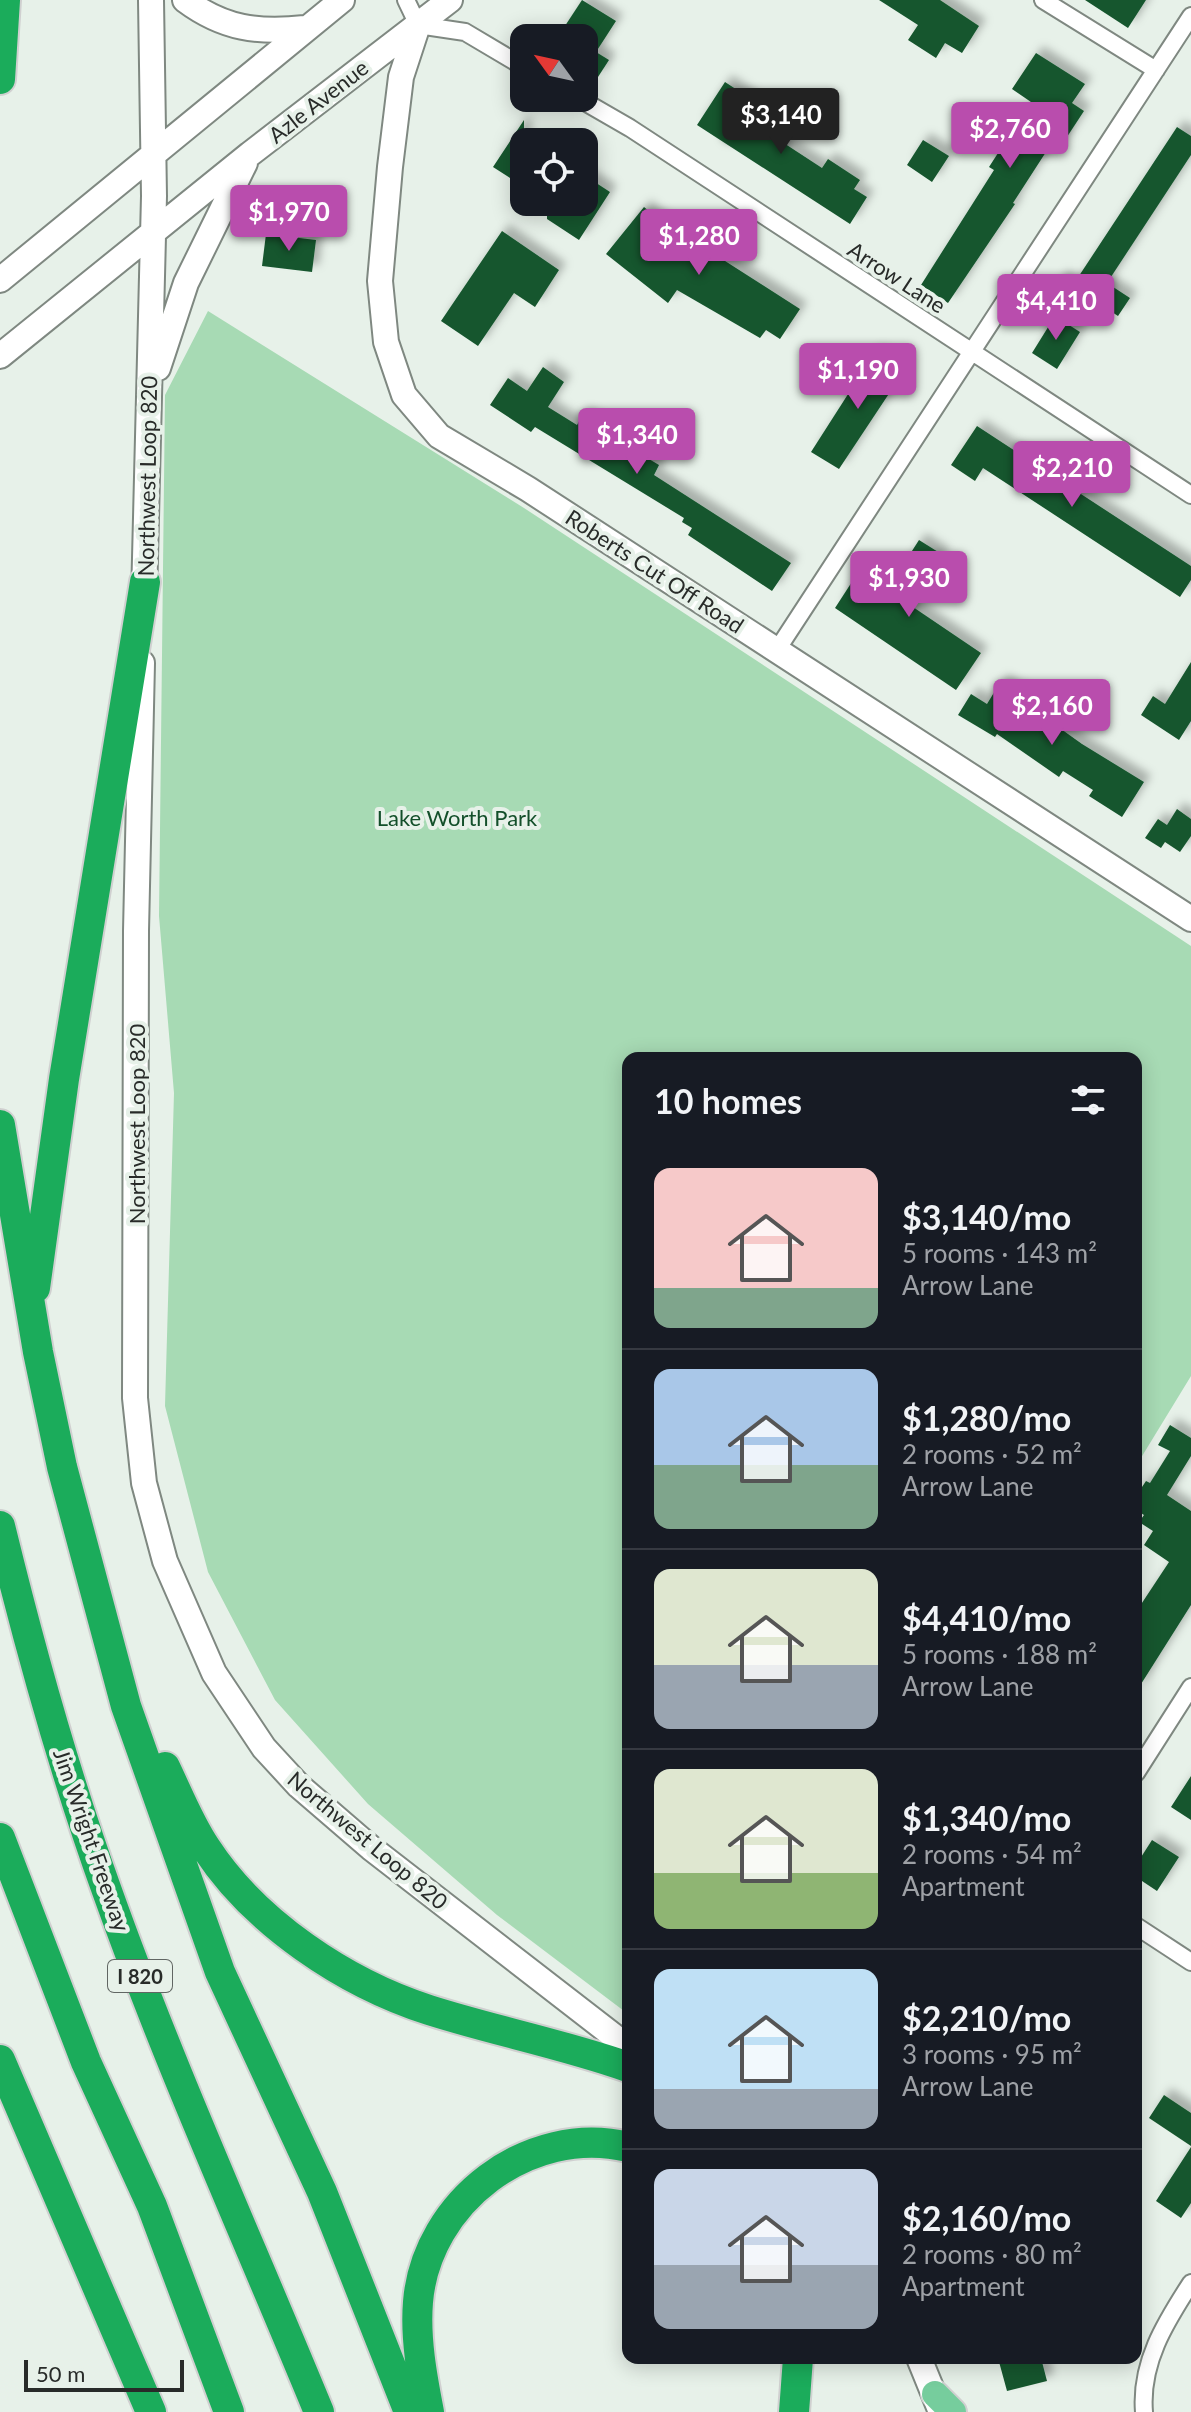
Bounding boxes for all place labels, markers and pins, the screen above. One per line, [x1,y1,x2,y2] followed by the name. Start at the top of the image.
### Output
[716,88,846,156] pin: $3,140
[945,102,1075,170] pin: $2,760
[224,185,354,253] pin: $1,970
[634,209,764,277] pin: $1,280
[991,274,1121,342] pin: $4,410
[793,343,923,411] pin: $1,190
[572,408,702,476] pin: $1,340
[1007,441,1137,509] pin: $2,210
[844,551,974,619] pin: $1,930
[987,679,1117,747] pin: $2,160

